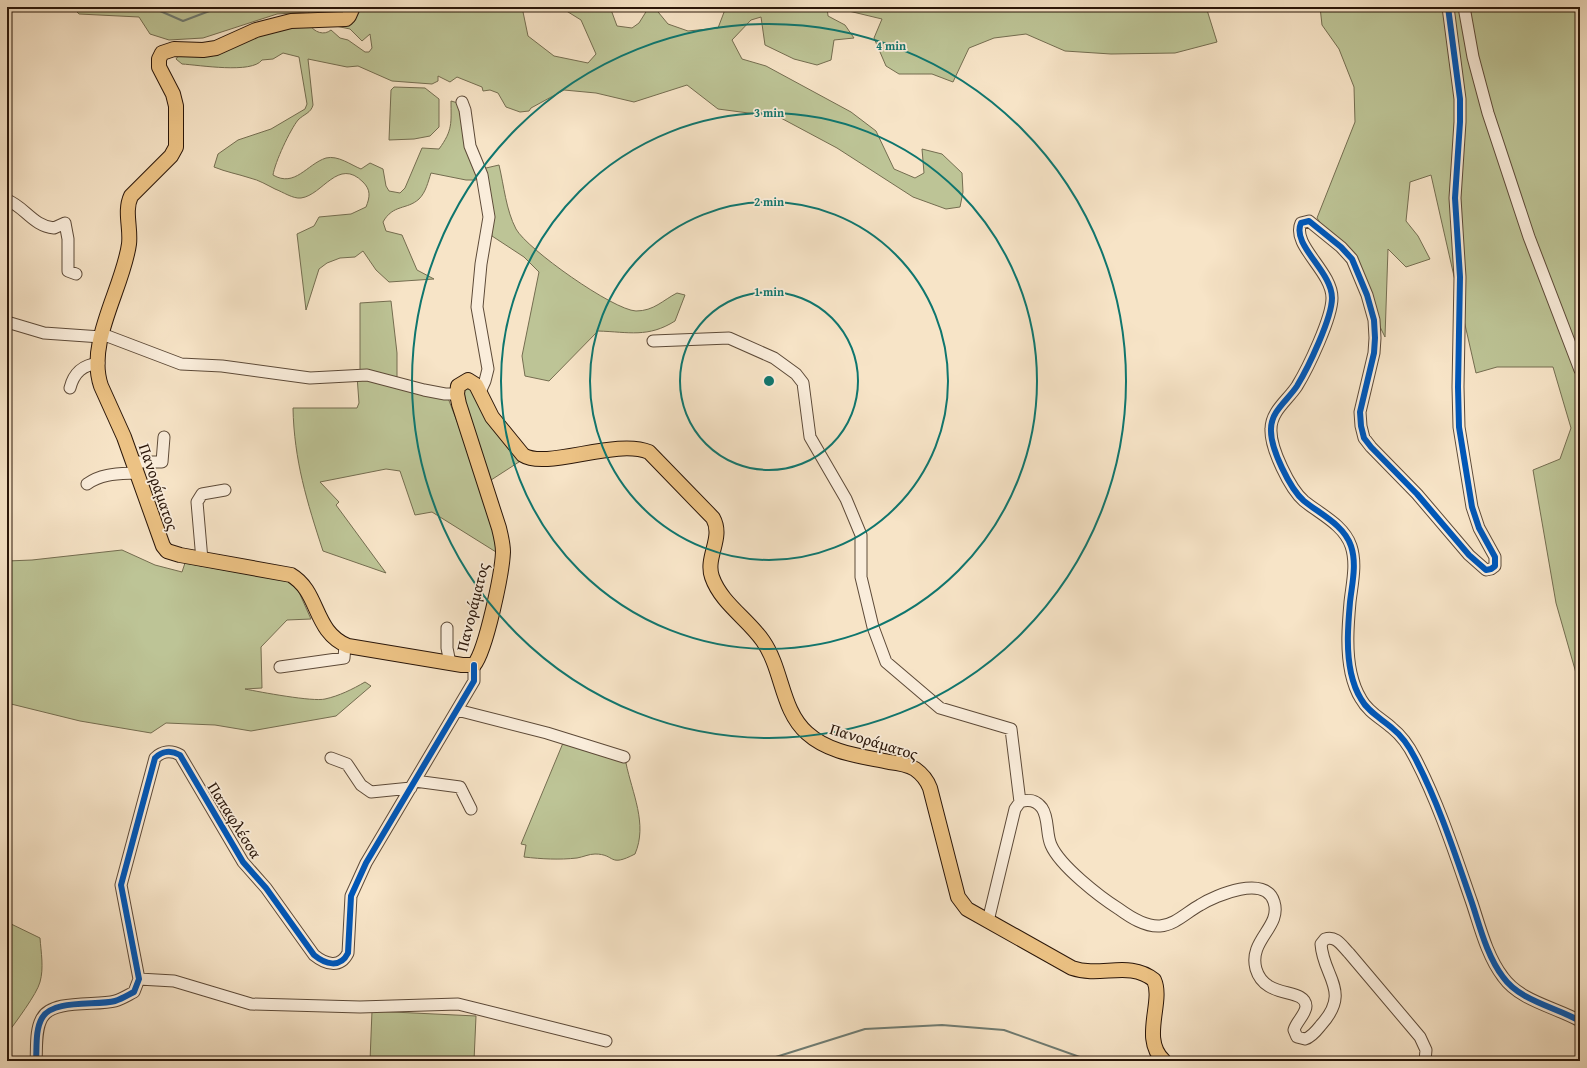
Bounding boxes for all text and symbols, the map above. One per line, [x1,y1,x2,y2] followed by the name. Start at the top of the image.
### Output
[876,37,906,54] text: 4 min
[754,104,784,121] text: 3 min
[754,193,784,210] text: 2 min
[754,283,784,300] text: 1 min
[762,374,776,388] centre of rings
[133,440,185,534] street label: Πανοράματος
[449,560,495,654] street label: Πανοράματος
[827,716,921,766] street label: Πανοράματος
[202,777,268,863] street label: Παπαφλέσσα

